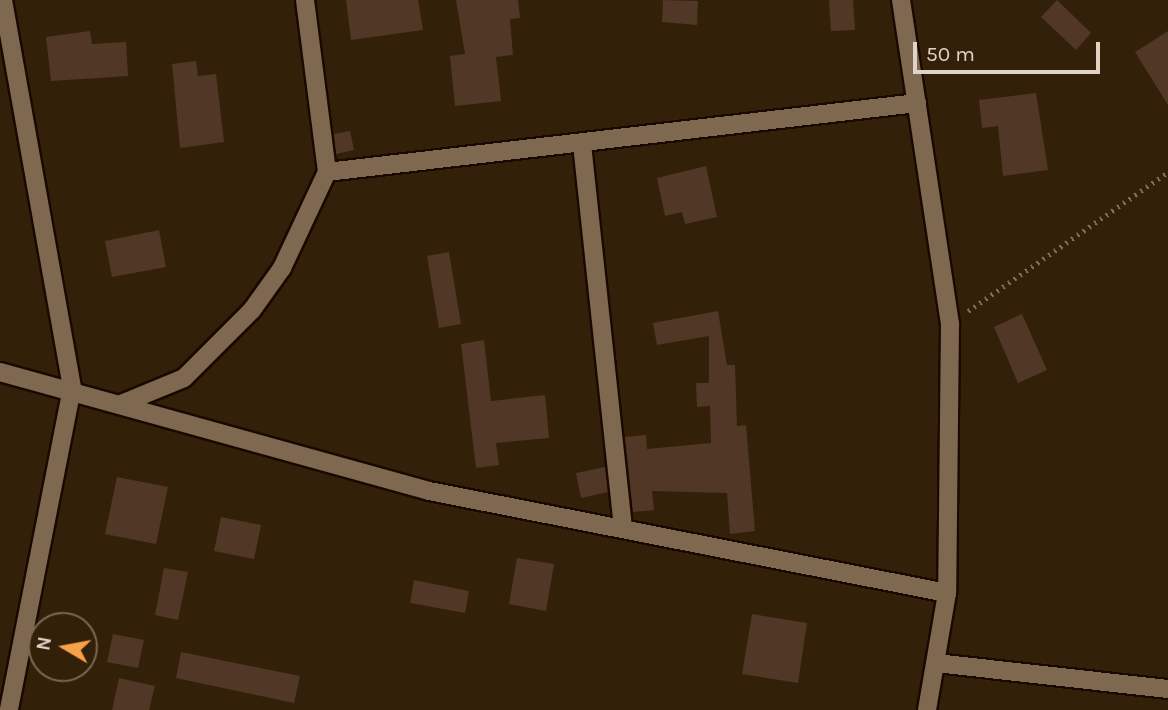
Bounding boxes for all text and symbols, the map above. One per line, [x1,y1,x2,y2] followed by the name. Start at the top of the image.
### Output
[916,28,1103,72] scale bar
[926,42,975,66] text: 50 m
[28,612,98,682] north arrow
[32,635,56,652] text: N

